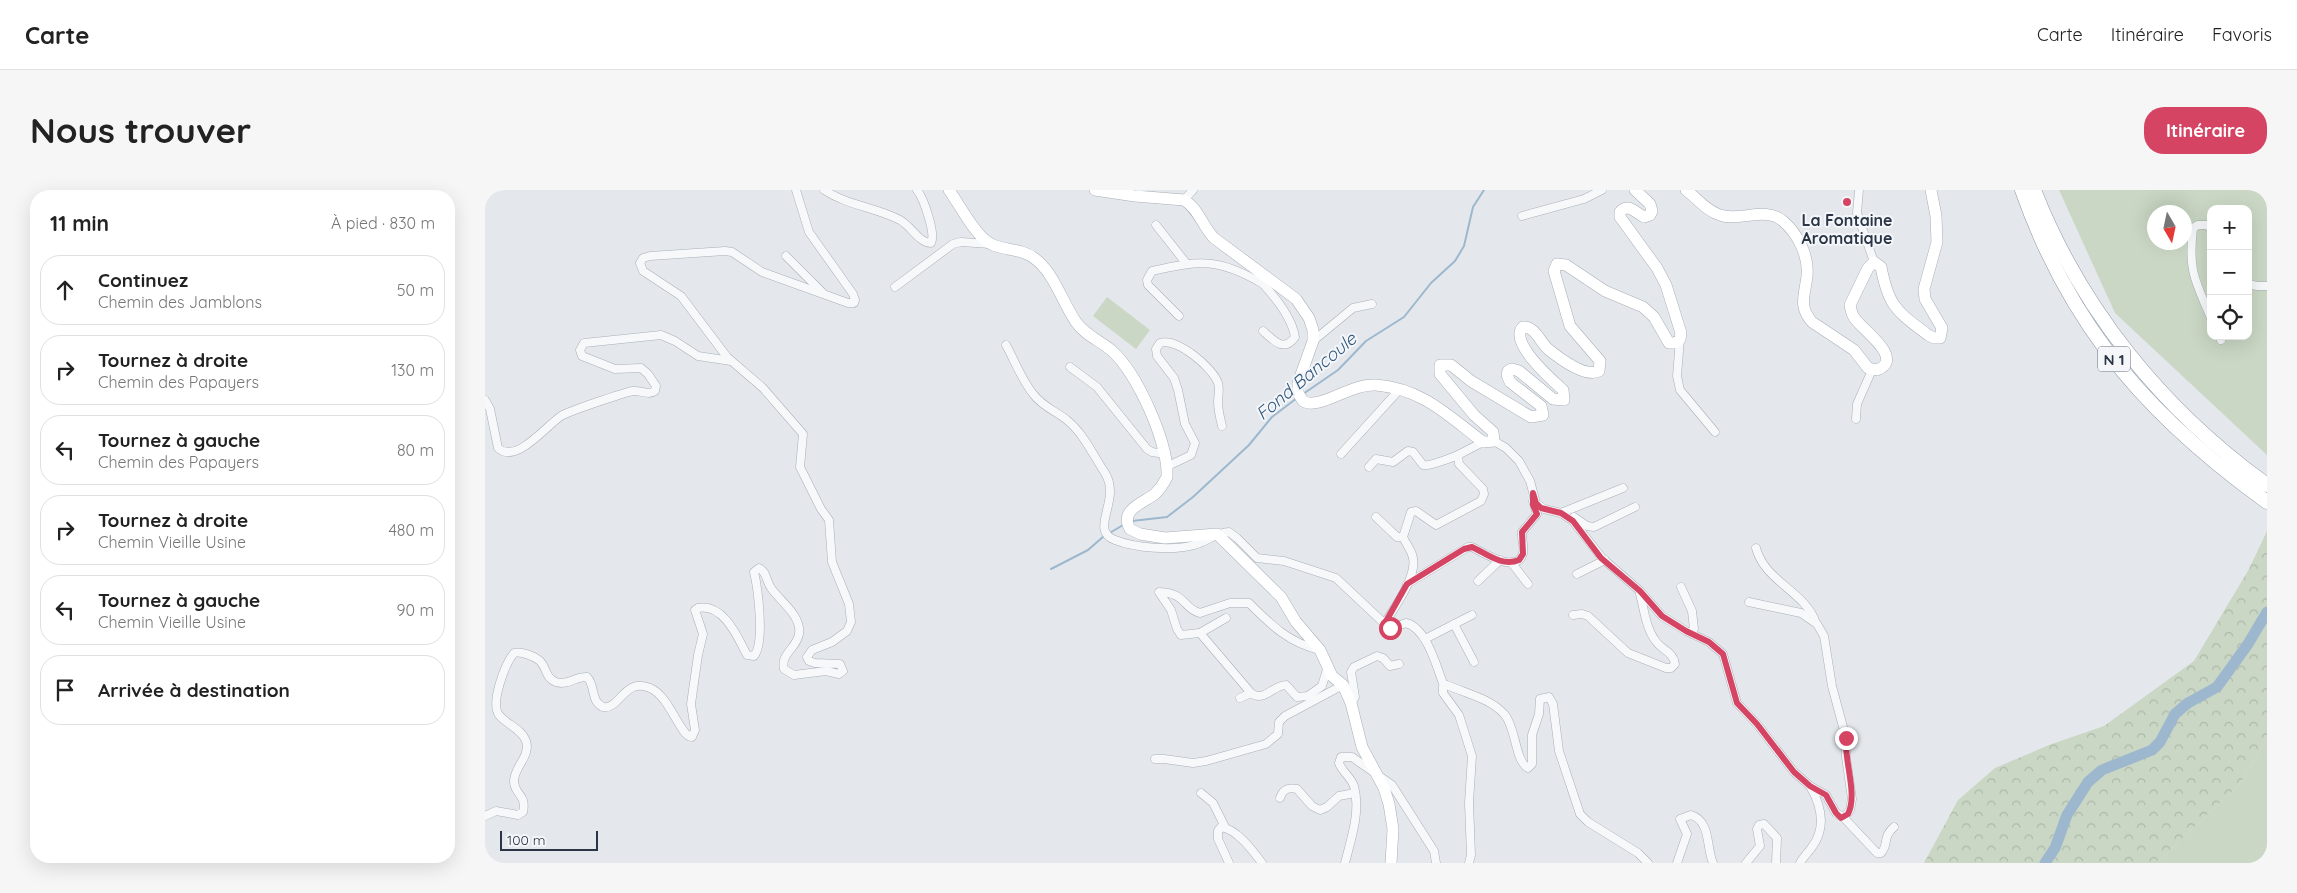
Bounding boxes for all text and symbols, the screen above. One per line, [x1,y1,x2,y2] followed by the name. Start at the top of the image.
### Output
[25,20,89,50] text: Carte
[2037,23,2083,46] text: Carte
[2111,23,2184,46] text: Itinéraire
[2212,23,2272,46] text: Favoris
[2144,107,2267,154] button: Itinéraire
[30,108,251,152] text: Nous trouver
[1841,196,1853,208] marker: La Fontaine Aromatique
[2147,205,2192,250] north arrow
[2207,205,2252,340] map controls
[2207,205,2252,250] button: +
[50,210,109,236] text: 11 min
[1801,210,1893,248] place label: La Fontaine Aromatique
[331,213,435,233] text: À pied · 830 m
[2207,250,2252,295] button: −
[98,268,188,292] text: Continuez
[51,276,79,304] icon: ahead
[397,280,434,300] text: 50 m
[98,292,262,312] text: Chemin des Jamblons
[2207,295,2252,340] button: locate
[1251,327,1362,425] water label: Fond Bancoule
[2098,346,2130,372] road number: N 1
[98,348,248,372] text: Tournez à droite
[51,356,79,384] icon: right
[391,360,434,380] text: 130 m
[98,372,259,392] text: Chemin des Papayers
[98,428,260,452] text: Tournez à gauche
[51,436,79,464] icon: left
[397,440,434,460] text: 80 m
[98,452,259,472] text: Chemin des Papayers
[98,508,248,532] text: Tournez à droite
[51,516,79,544] icon: right
[388,520,434,540] text: 480 m
[98,532,246,552] text: Chemin Vieille Usine
[98,588,260,612] text: Tournez à gauche
[51,596,79,624] icon: left
[397,600,434,620] text: 90 m
[98,612,246,632] text: Chemin Vieille Usine
[1379,617,1402,640] route start
[51,676,79,704] icon: arrive
[98,678,290,702] text: Arrivée à destination
[1835,727,1858,750] route end
[500,828,597,851] scale bar
[507,831,545,849] text: 100 m

